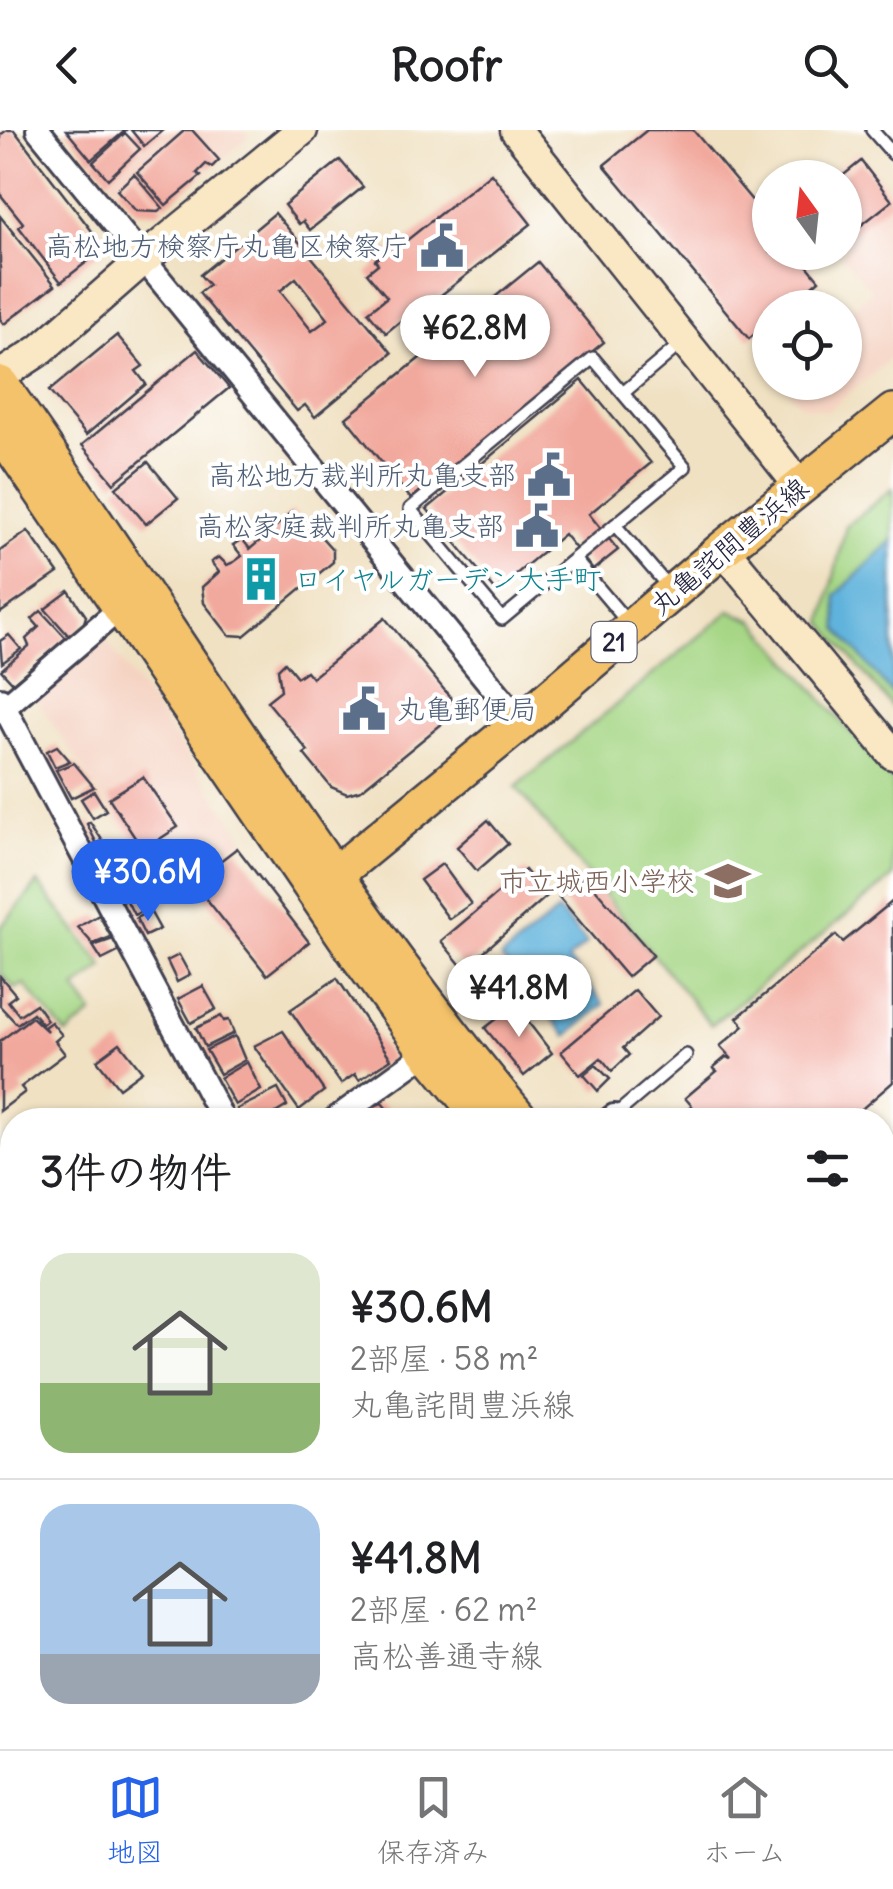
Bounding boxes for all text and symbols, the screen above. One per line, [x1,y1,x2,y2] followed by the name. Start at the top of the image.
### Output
[391,37,502,93] text: Roofr
[40,38,95,93] icon: back
[798,38,853,93] icon: search
[752,160,862,270] north arrow
[752,160,862,400] map controls
[418,222,466,270] public building icon: 高松地方検察庁丸亀区検察庁
[45,228,409,264] place label: 高松地方検察庁丸亀区検察庁
[752,290,862,400] button: locate
[394,295,556,380] pin: ¥62.8M
[422,307,528,348] text: ¥62.8M
[525,451,573,499] public building icon: 高松地方裁判所丸亀支部
[208,457,516,493] place label: 高松地方裁判所丸亀支部
[642,469,816,623] street label: 丸亀詫間豊浜線
[513,502,561,550] public building icon: 高松家庭裁判所丸亀支部
[196,508,504,544] place label: 高松家庭裁判所丸亀支部
[237,555,285,603] building icon: ロイヤルガーデン大手町
[294,561,601,597] place label: ロイヤルガーデン大手町
[592,622,636,662] road number: 21
[340,685,388,733] public building icon: 丸亀郵便局
[397,691,537,727] place label: 丸亀郵便局
[67,839,229,924] pin: ¥30.6M
[93,851,203,892] text: ¥30.6M
[704,857,752,905] school or university icon: 市立城西小学校
[499,863,695,899] place label: 市立城西小学校
[438,955,600,1040] pin: ¥41.8M
[469,967,569,1008] text: ¥41.8M
[800,1141,855,1196] icon: filters
[40,1146,232,1198] text: 3件の物件
[350,1281,493,1333] text: ¥30.6M
[120,1293,240,1413] icon: home
[350,1338,538,1379] text: 2部屋 · 58 m²
[350,1384,574,1425] text: 丸亀詫間豊浜線
[350,1532,482,1584] text: ¥41.8M
[120,1544,240,1664] icon: home
[350,1589,538,1630] text: 2部屋 · 62 m²
[350,1635,542,1676] text: 高松善通寺線
[107,1770,163,1870] tab: 地図
[377,1770,489,1870] tab: 保存済み
[703,1770,786,1870] tab: ホーム

